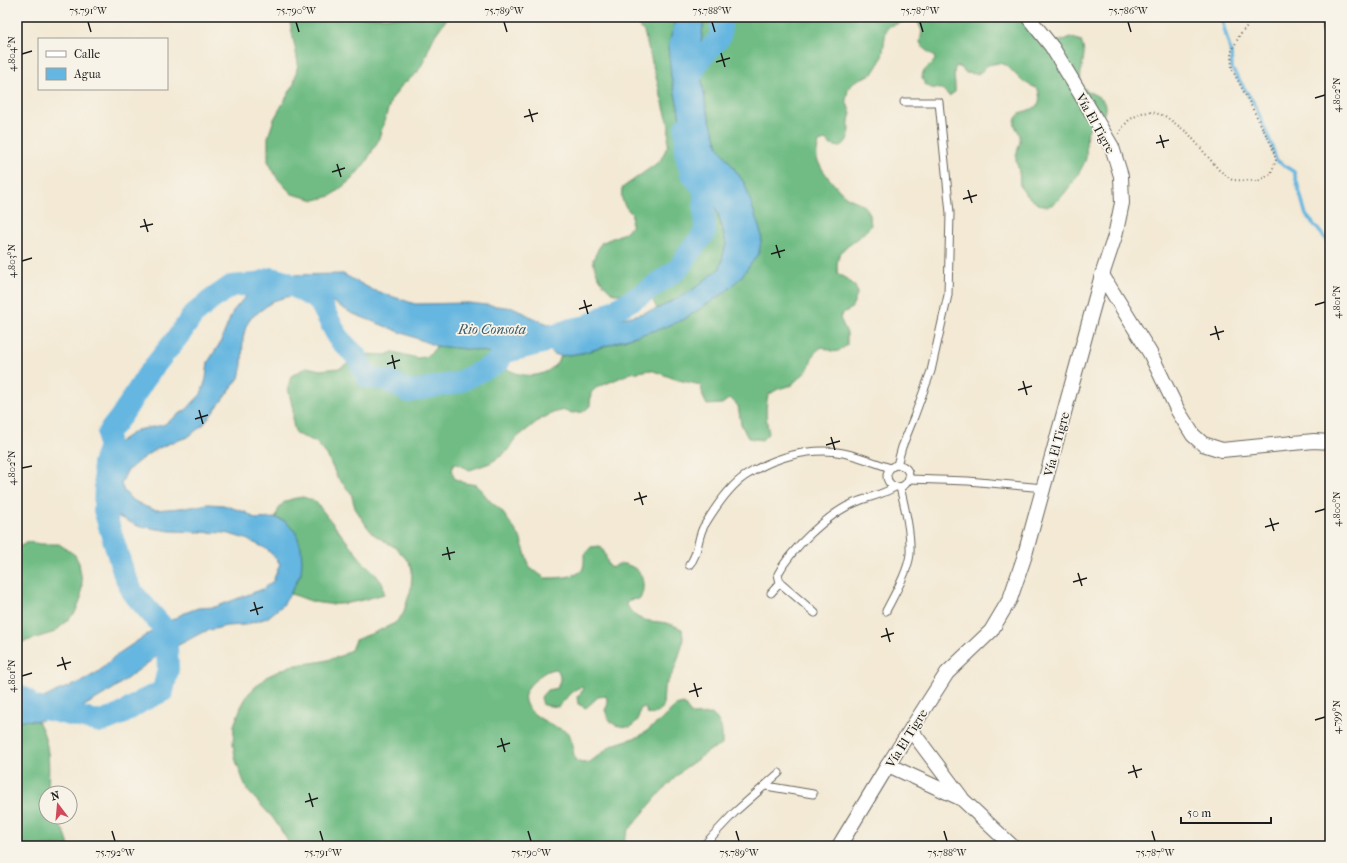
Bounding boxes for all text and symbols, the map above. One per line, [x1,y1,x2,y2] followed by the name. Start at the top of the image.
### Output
[69,5,108,17] text: 75.791°W
[276,5,317,17] text: 75.790°W
[484,5,525,17] text: 75.789°W
[693,5,733,17] text: 75.788°W
[901,5,941,17] text: 75.787°W
[1108,5,1149,17] text: 75.786°W
[6,36,18,72] text: 4.804°N
[38,38,168,90] legend
[74,47,100,61] text: Calle
[73,67,101,81] text: Agua
[1331,77,1343,113] text: 4.802°N
[1072,90,1118,156] street label: Vía El Tigre
[6,244,18,278] text: 4.803°N
[1331,285,1343,319] text: 4.801°N
[457,321,526,338] water label: Rio Consota
[1040,410,1072,479] street label: Vía El Tigre
[6,450,18,486] text: 4.802°N
[1331,491,1343,527] text: 4.800°N
[6,659,18,693] text: 4.801°N
[1331,700,1343,734] text: 4.799°N
[882,706,931,771] street label: Vía El Tigre
[38,785,78,825] north arrow
[50,788,62,803] text: N
[1181,799,1271,825] scale bar
[1187,806,1211,820] text: 50 m
[95,847,136,859] text: 75.792°W
[304,847,343,859] text: 75.791°W
[511,847,552,859] text: 75.790°W
[719,847,760,859] text: 75.789°W
[928,847,968,859] text: 75.788°W
[1136,847,1176,859] text: 75.787°W

